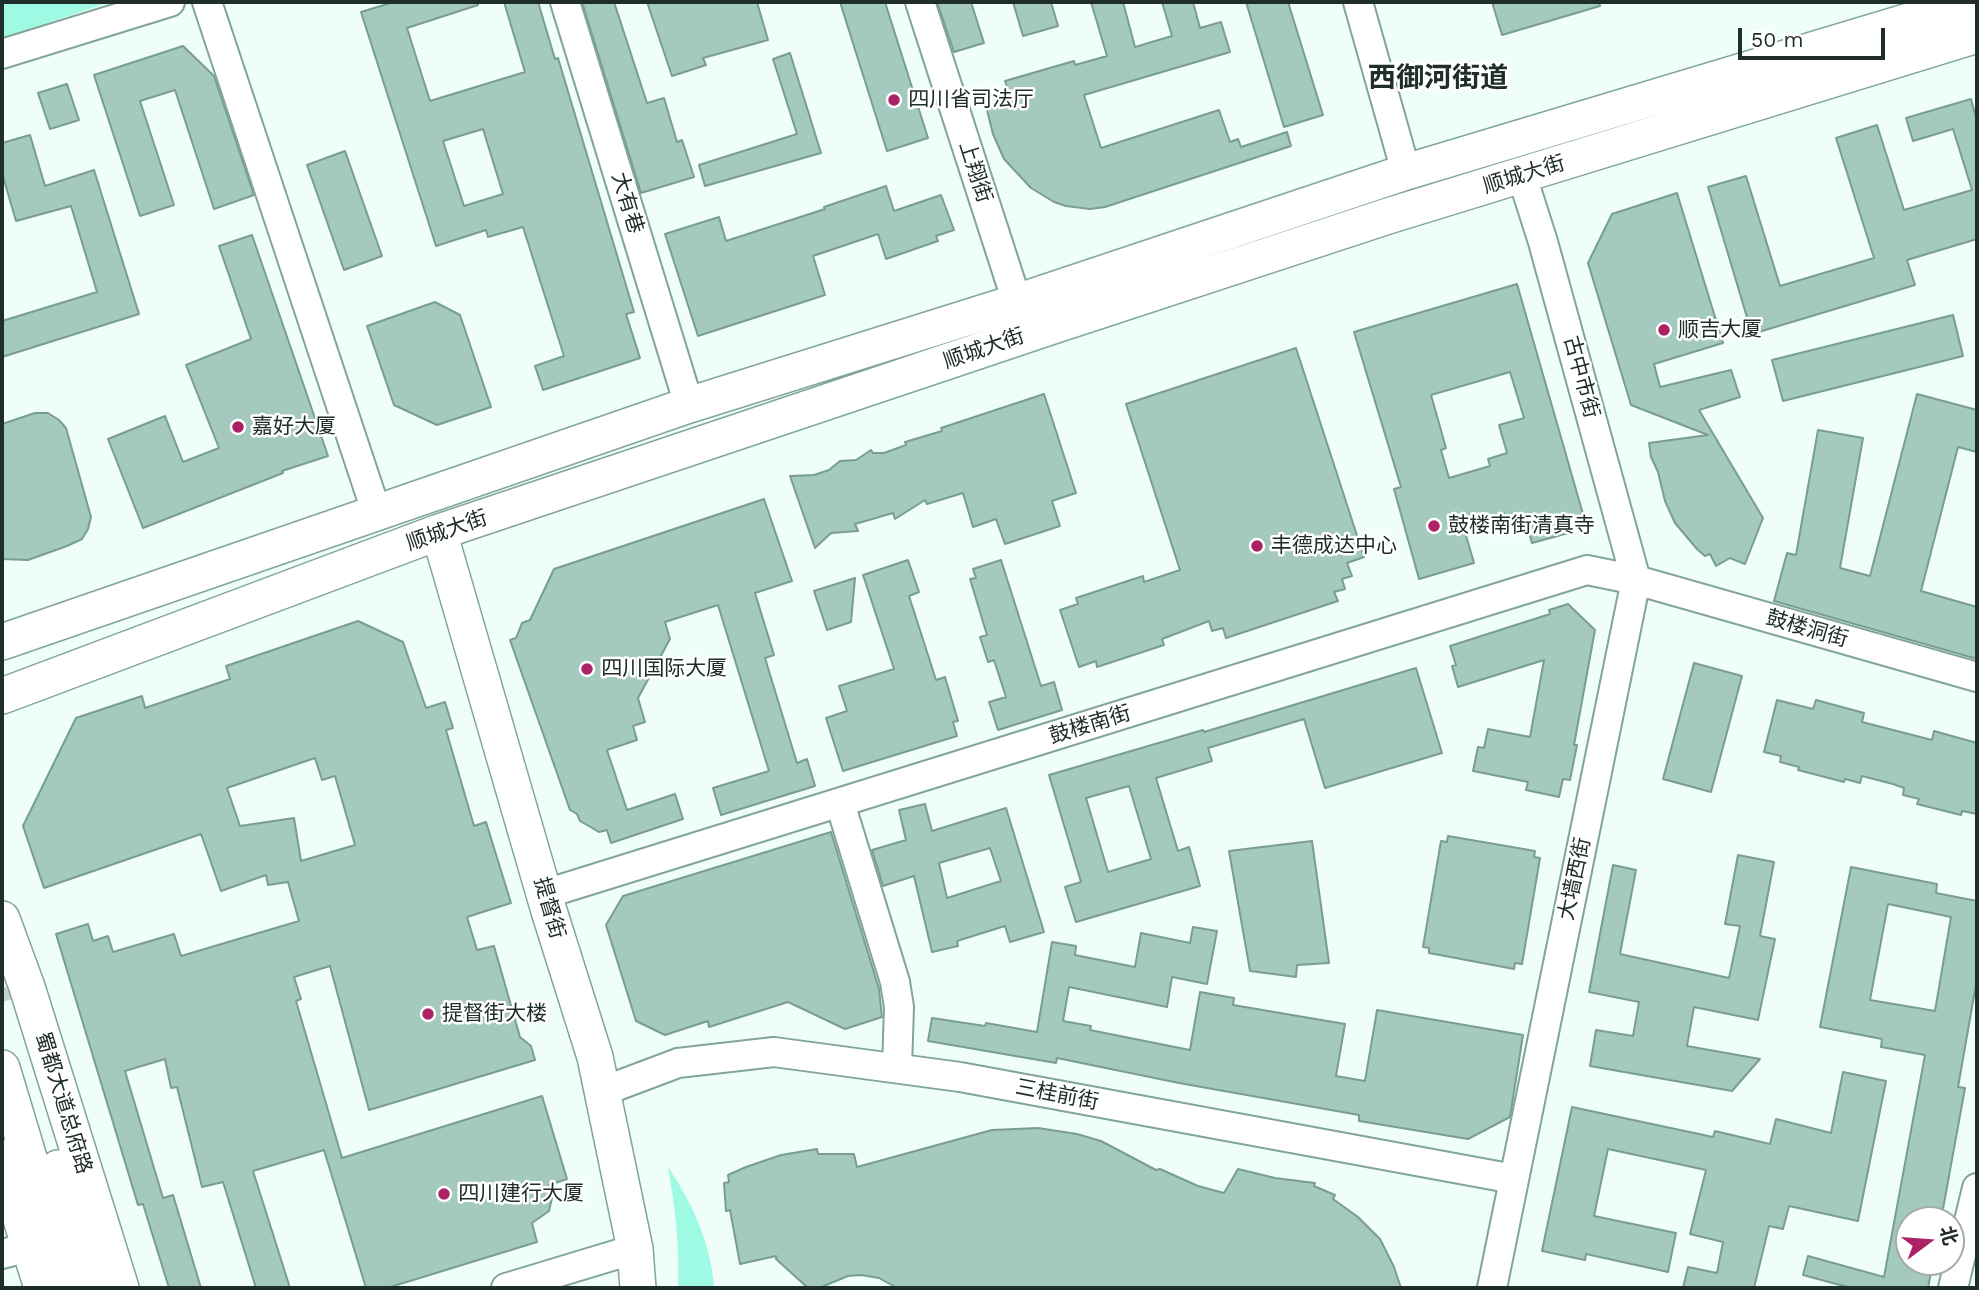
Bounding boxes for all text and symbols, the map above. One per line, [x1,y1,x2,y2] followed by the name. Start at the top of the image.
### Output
[1741,14,1888,58] scale bar
[1751,27,1803,52] text: 50 m
[1368,62,1508,96] district label: 西御河街道
[908,87,1034,113] place label: 四川省司法厅
[886,92,902,108] marker: 四川省司法厅
[953,138,997,206] street label: 上翔街
[1480,151,1568,199] street label: 顺城大街
[606,169,648,237] street label: 大有巷
[1678,317,1762,343] place label: 顺吉大厦
[1656,322,1672,338] marker: 顺吉大厦
[940,323,1028,375] street label: 顺城大街
[1558,333,1604,421] street label: 古中市街
[252,414,336,440] place label: 嘉好大厦
[230,419,246,435] marker: 嘉好大厦
[403,505,491,557] street label: 顺城大街
[1448,513,1595,539] place label: 鼓楼南街清真寺
[1426,518,1442,534] marker: 鼓楼南街清真寺
[1271,533,1397,559] place label: 丰德成达中心
[1249,538,1265,554] marker: 丰德成达中心
[1763,605,1851,653] street label: 鼓楼洞街
[601,656,727,682] place label: 四川国际大厦
[579,661,595,677] marker: 四川国际大厦
[1046,701,1134,749] street label: 鼓楼南街
[1554,835,1596,923] street label: 大墙西街
[528,874,570,942] street label: 提督街
[442,1001,547,1027] place label: 提督街大楼
[420,1006,436,1022] marker: 提督街大楼
[29,1029,97,1177] street label: 蜀都大道总府路
[1013,1075,1101,1115] street label: 三桂前街
[458,1181,584,1207] place label: 四川建行大厦
[436,1186,452,1202] marker: 四川建行大厦
[1895,1206,1965,1276] north arrow
[1935,1223,1962,1248] text: 北

